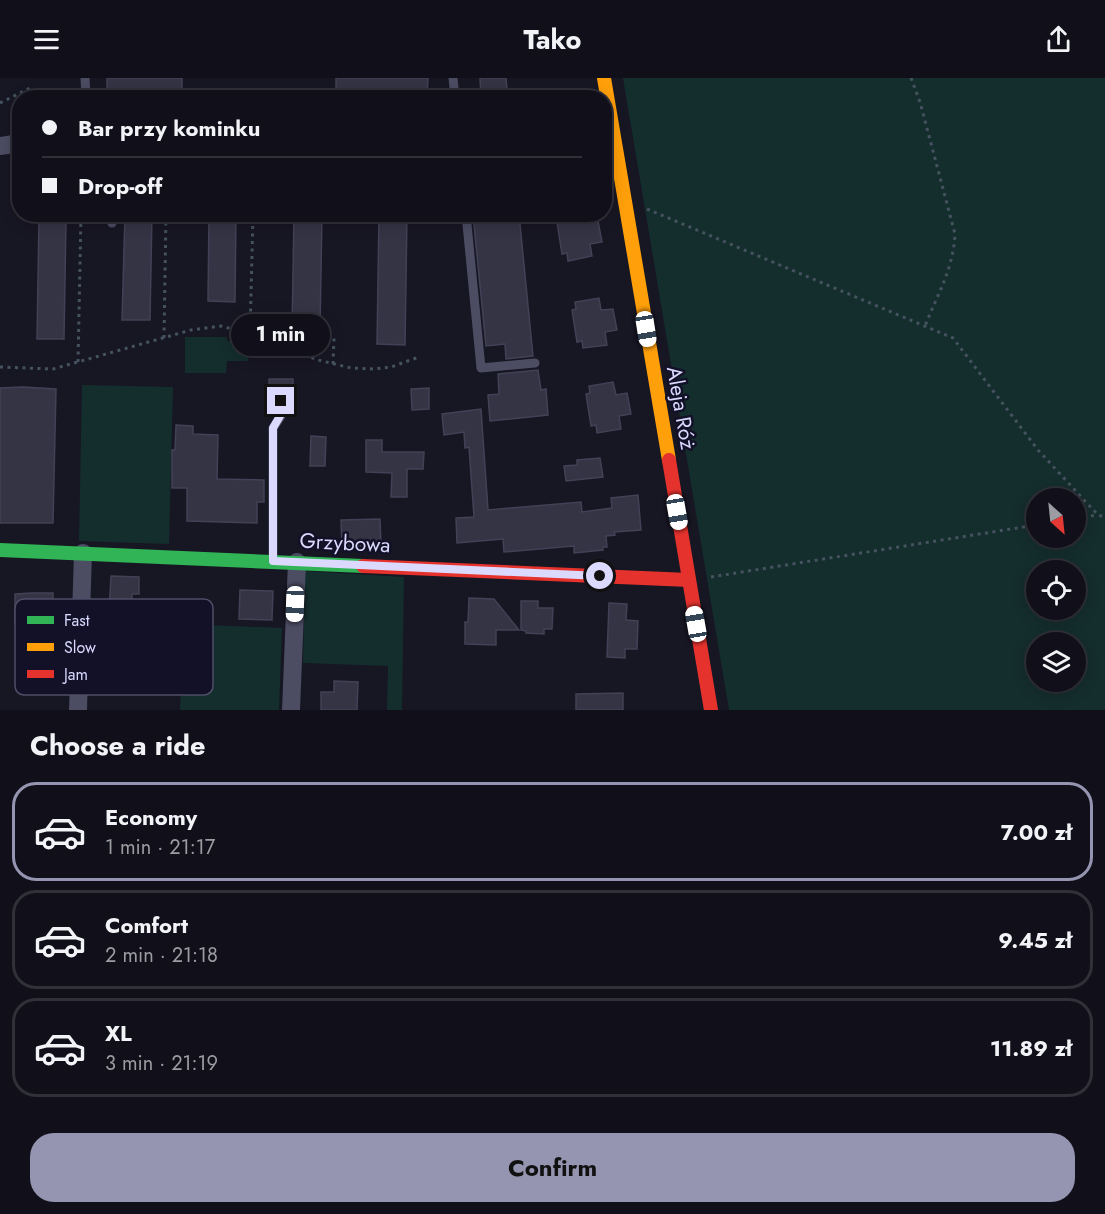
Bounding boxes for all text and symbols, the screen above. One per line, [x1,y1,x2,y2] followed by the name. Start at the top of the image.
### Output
[523,20,582,59] text: Tako
[30,23,63,56] icon: menu
[1042,23,1075,56] icon: share
[78,112,261,144] text: Bar przy kominku
[78,170,162,202] text: Drop-off
[634,310,658,348] car
[232,314,330,356] callout: 1 min
[256,320,305,349] text: 1 min
[659,364,703,452] street label: Aleja Róż
[267,387,294,414] route end
[1026,488,1086,548] north arrow
[1026,488,1086,692] map controls
[665,493,689,531] car
[299,526,391,560] street label: Grzybowa
[1026,560,1086,620] button: locate
[586,562,613,589] route start
[285,586,305,622] car
[15,599,213,695] legend
[684,605,708,643] car
[64,609,90,632] text: Fast
[1026,632,1086,692] button: layers
[64,636,96,659] text: Slow
[62,663,88,686] text: Jam
[30,726,205,765] text: Choose a ride
[105,801,197,833] text: Economy
[33,805,87,859] icon: car
[1001,816,1072,848] text: 7.00 zł
[105,833,215,862] text: 1 min · 21:17
[105,909,188,941] text: Comfort
[33,913,87,967] icon: car
[998,924,1072,956] text: 9.45 zł
[105,941,218,970] text: 2 min · 21:18
[105,1017,132,1049] text: XL
[33,1021,87,1075] icon: car
[990,1032,1072,1064] text: 11.89 zł
[105,1049,218,1078] text: 3 min · 21:19
[30,1133,1075,1202] button: Confirm

